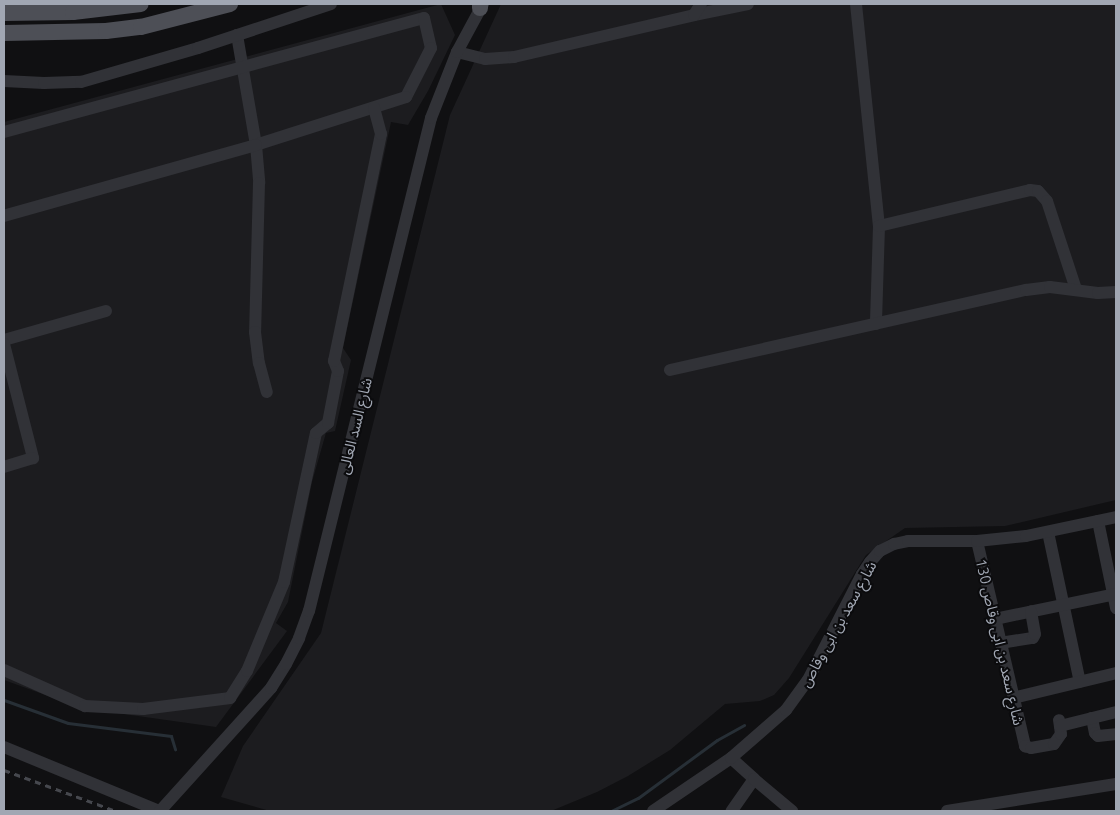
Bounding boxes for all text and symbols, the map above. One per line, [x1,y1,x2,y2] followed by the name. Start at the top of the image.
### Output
[334,376,376,476] street label: شارع السد العالى
[972,557,1028,727] street label: شارع سعد بن ابى وقاص 130
[796,558,880,690] street label: شارع سعد بن ابى وقاص

